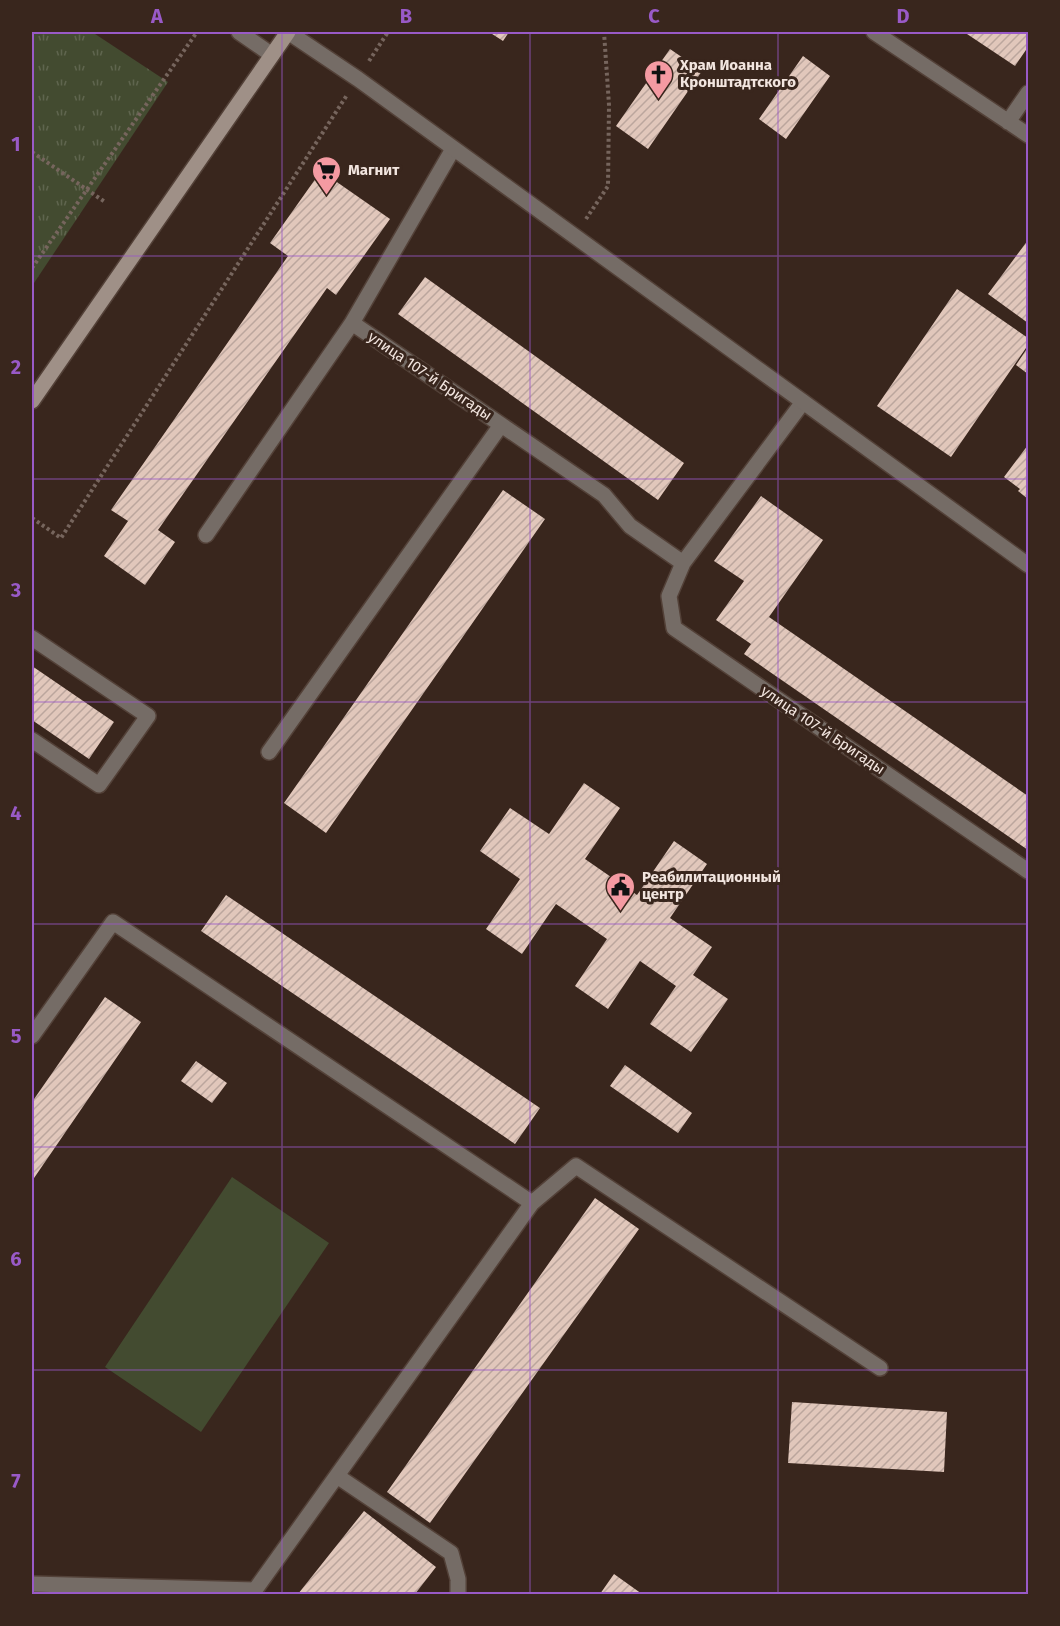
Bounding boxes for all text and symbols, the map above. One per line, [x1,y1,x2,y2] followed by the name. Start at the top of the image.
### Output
[150,4,164,28] text: A
[400,4,412,28] text: B
[648,4,660,28] text: C
[896,4,910,28] text: D
[679,56,796,91] place label: Храм Иоанна Кронштадтского
[643,58,675,100] church icon: Храм Иоанна Кронштадтского
[11,132,21,156] text: 1
[311,154,343,196] supermarket icon: Магнит
[348,161,400,179] place label: Магнит
[364,328,496,424] street label: улица 107-й Бригады
[11,355,21,379] text: 2
[10,578,21,602] text: 3
[757,682,889,778] street label: улица 107-й Бригады
[10,801,22,825] text: 4
[642,868,781,903] place label: Реабилитационный центр
[605,870,637,912] public building icon: Реабилитационный центр
[11,1024,22,1048] text: 5
[10,1247,22,1271] text: 6
[11,1469,21,1493] text: 7

